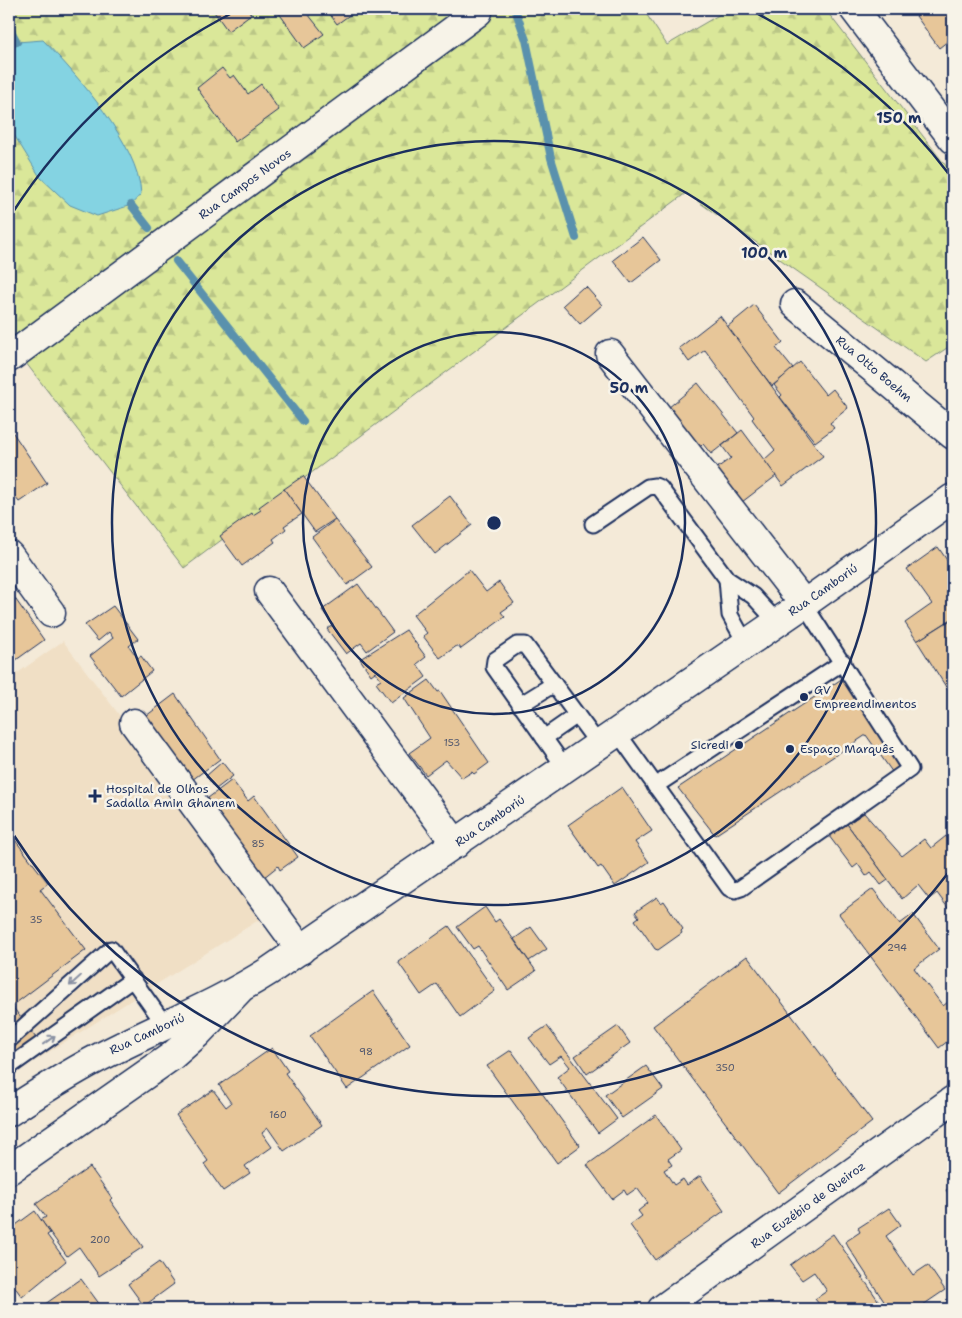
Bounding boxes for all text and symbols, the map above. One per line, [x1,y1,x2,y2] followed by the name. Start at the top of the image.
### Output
[876,108,922,128] text: 150 m
[195,145,295,223] street label: Rua Campos Novos
[741,243,787,263] text: 100 m
[833,332,915,406] street label: Rua Otto Boehm
[610,378,649,398] text: 50 m
[485,514,503,532] centre of rings
[785,560,861,620] street label: Rua Camboriú
[814,682,917,712] place label: GV Empreendimentos
[798,691,810,703] marker: GV Empreendimentos
[444,736,460,749] house number: 153
[691,737,729,753] place label: Sicredi
[733,739,745,751] marker: Sicredi
[800,741,895,757] place label: Espaço Marquês
[784,743,796,755] marker: Espaço Marquês
[106,781,235,811] place label: Hospital de Olhos Sadalla Amin Ghanem
[88,789,102,803] marker: Hospital de Olhos Sadalla Amin Ghanem
[452,792,528,850] street label: Rua Camboriú
[252,837,264,850] house number: 85
[30,913,42,926] house number: 35
[887,941,907,954] house number: 294
[69,975,81,987] one-way arrow
[107,1010,187,1058] street label: Rua Camboriú
[42,1034,55,1045] one-way arrow
[359,1045,373,1058] house number: 98
[715,1061,735,1074] house number: 350
[269,1108,287,1121] house number: 160
[747,1158,869,1252] street label: Rua Euzébio de Queiroz
[90,1233,110,1246] house number: 200

